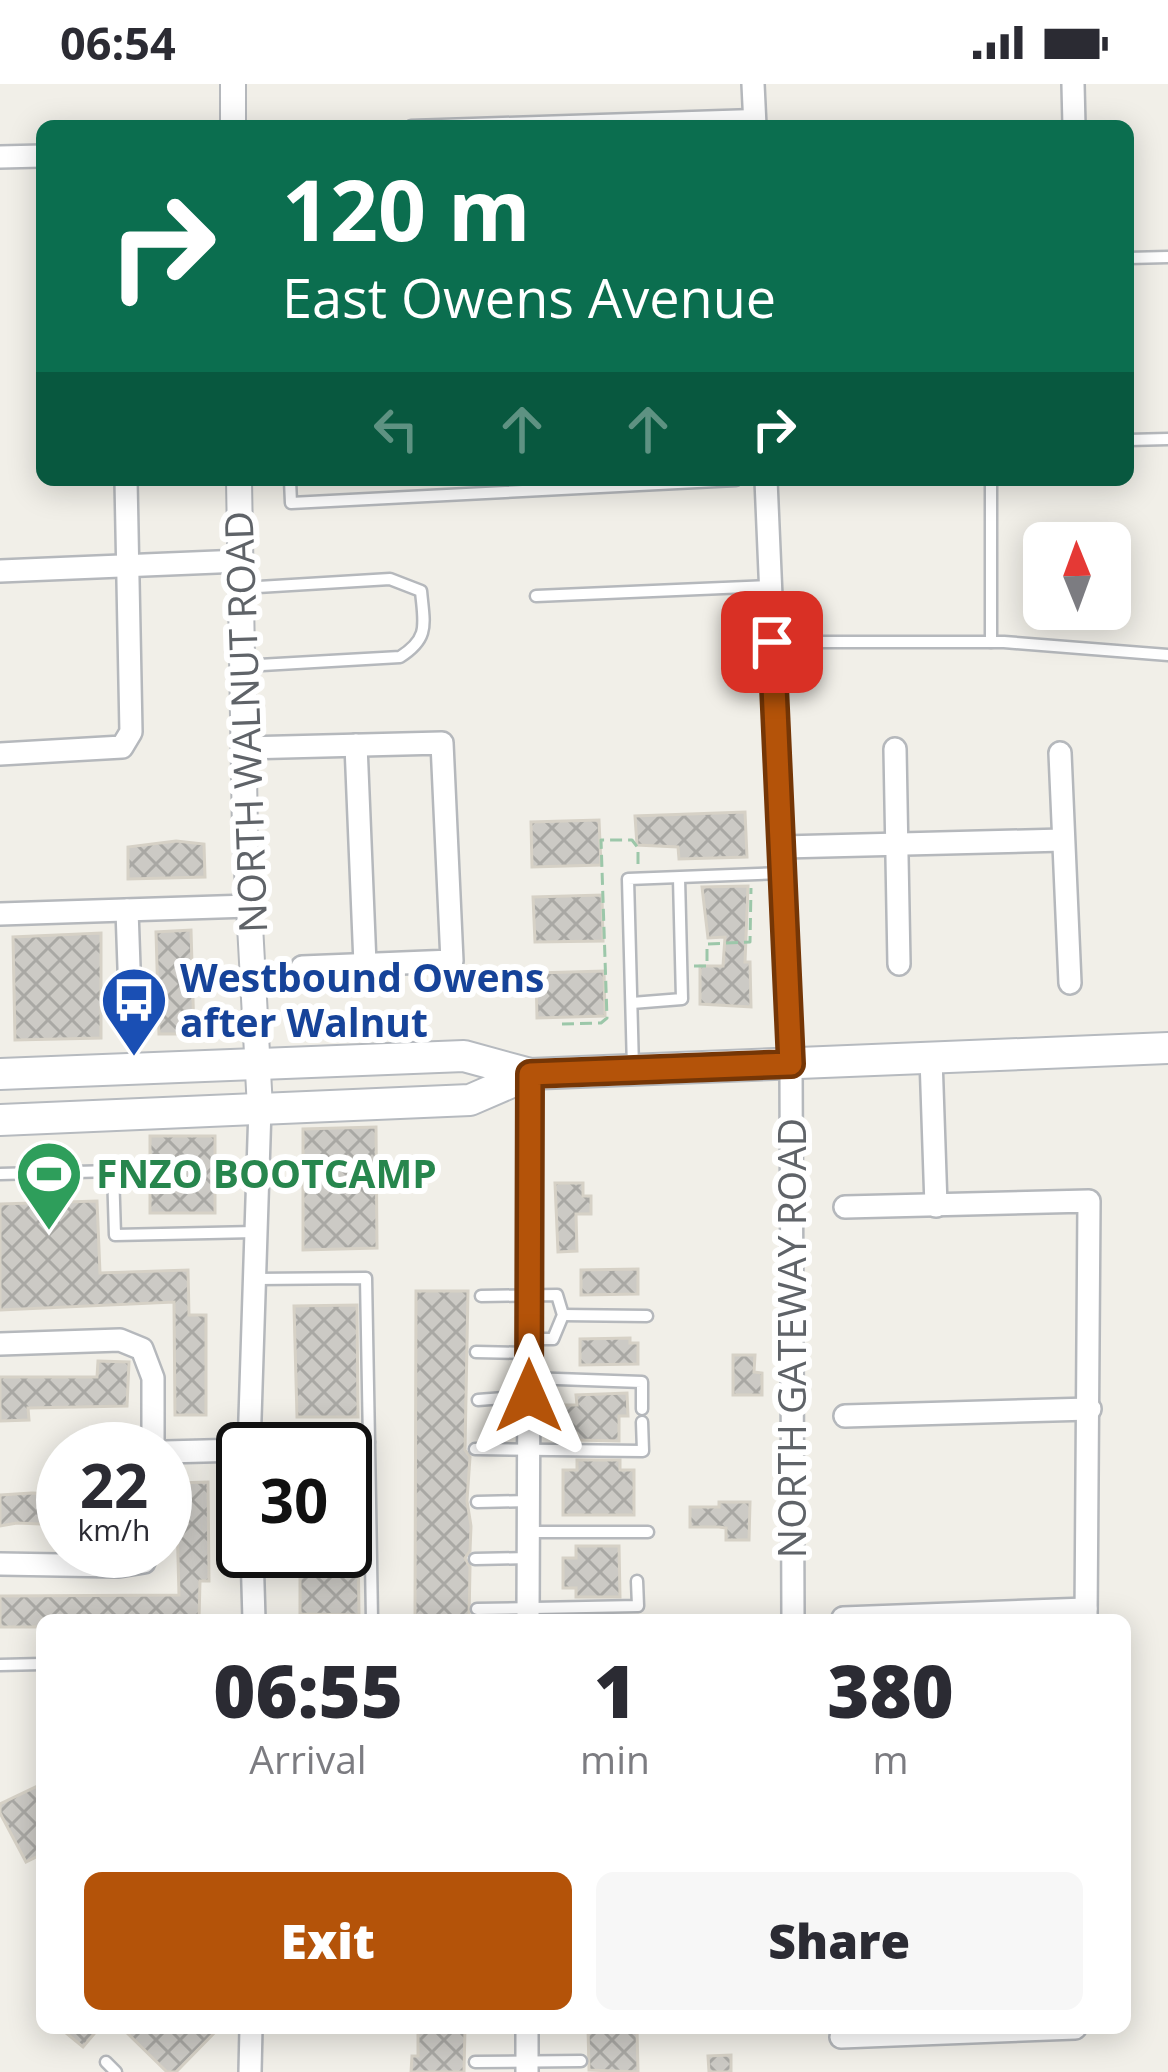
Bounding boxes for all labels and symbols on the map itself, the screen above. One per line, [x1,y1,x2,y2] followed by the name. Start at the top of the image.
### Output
[211,510,278,934] street label: NORTH WALNUT ROAD
[1023,522,1131,630] north arrow
[721,591,823,693] pin
[180,950,544,1048] place label: Westbound Owens after Walnut
[99,965,169,1059] bus stop icon: Westbound Owens after Walnut
[764,1118,817,1558] street label: NORTH GATEWAY ROAD
[14,1139,84,1233] sports icon: FNZO BOOTCAMP
[96,1146,437,1199] place label: FNZO BOOTCAMP
[466,1333,592,1459] position arrow
[216,1422,372,1578] speed limit sign: 30

